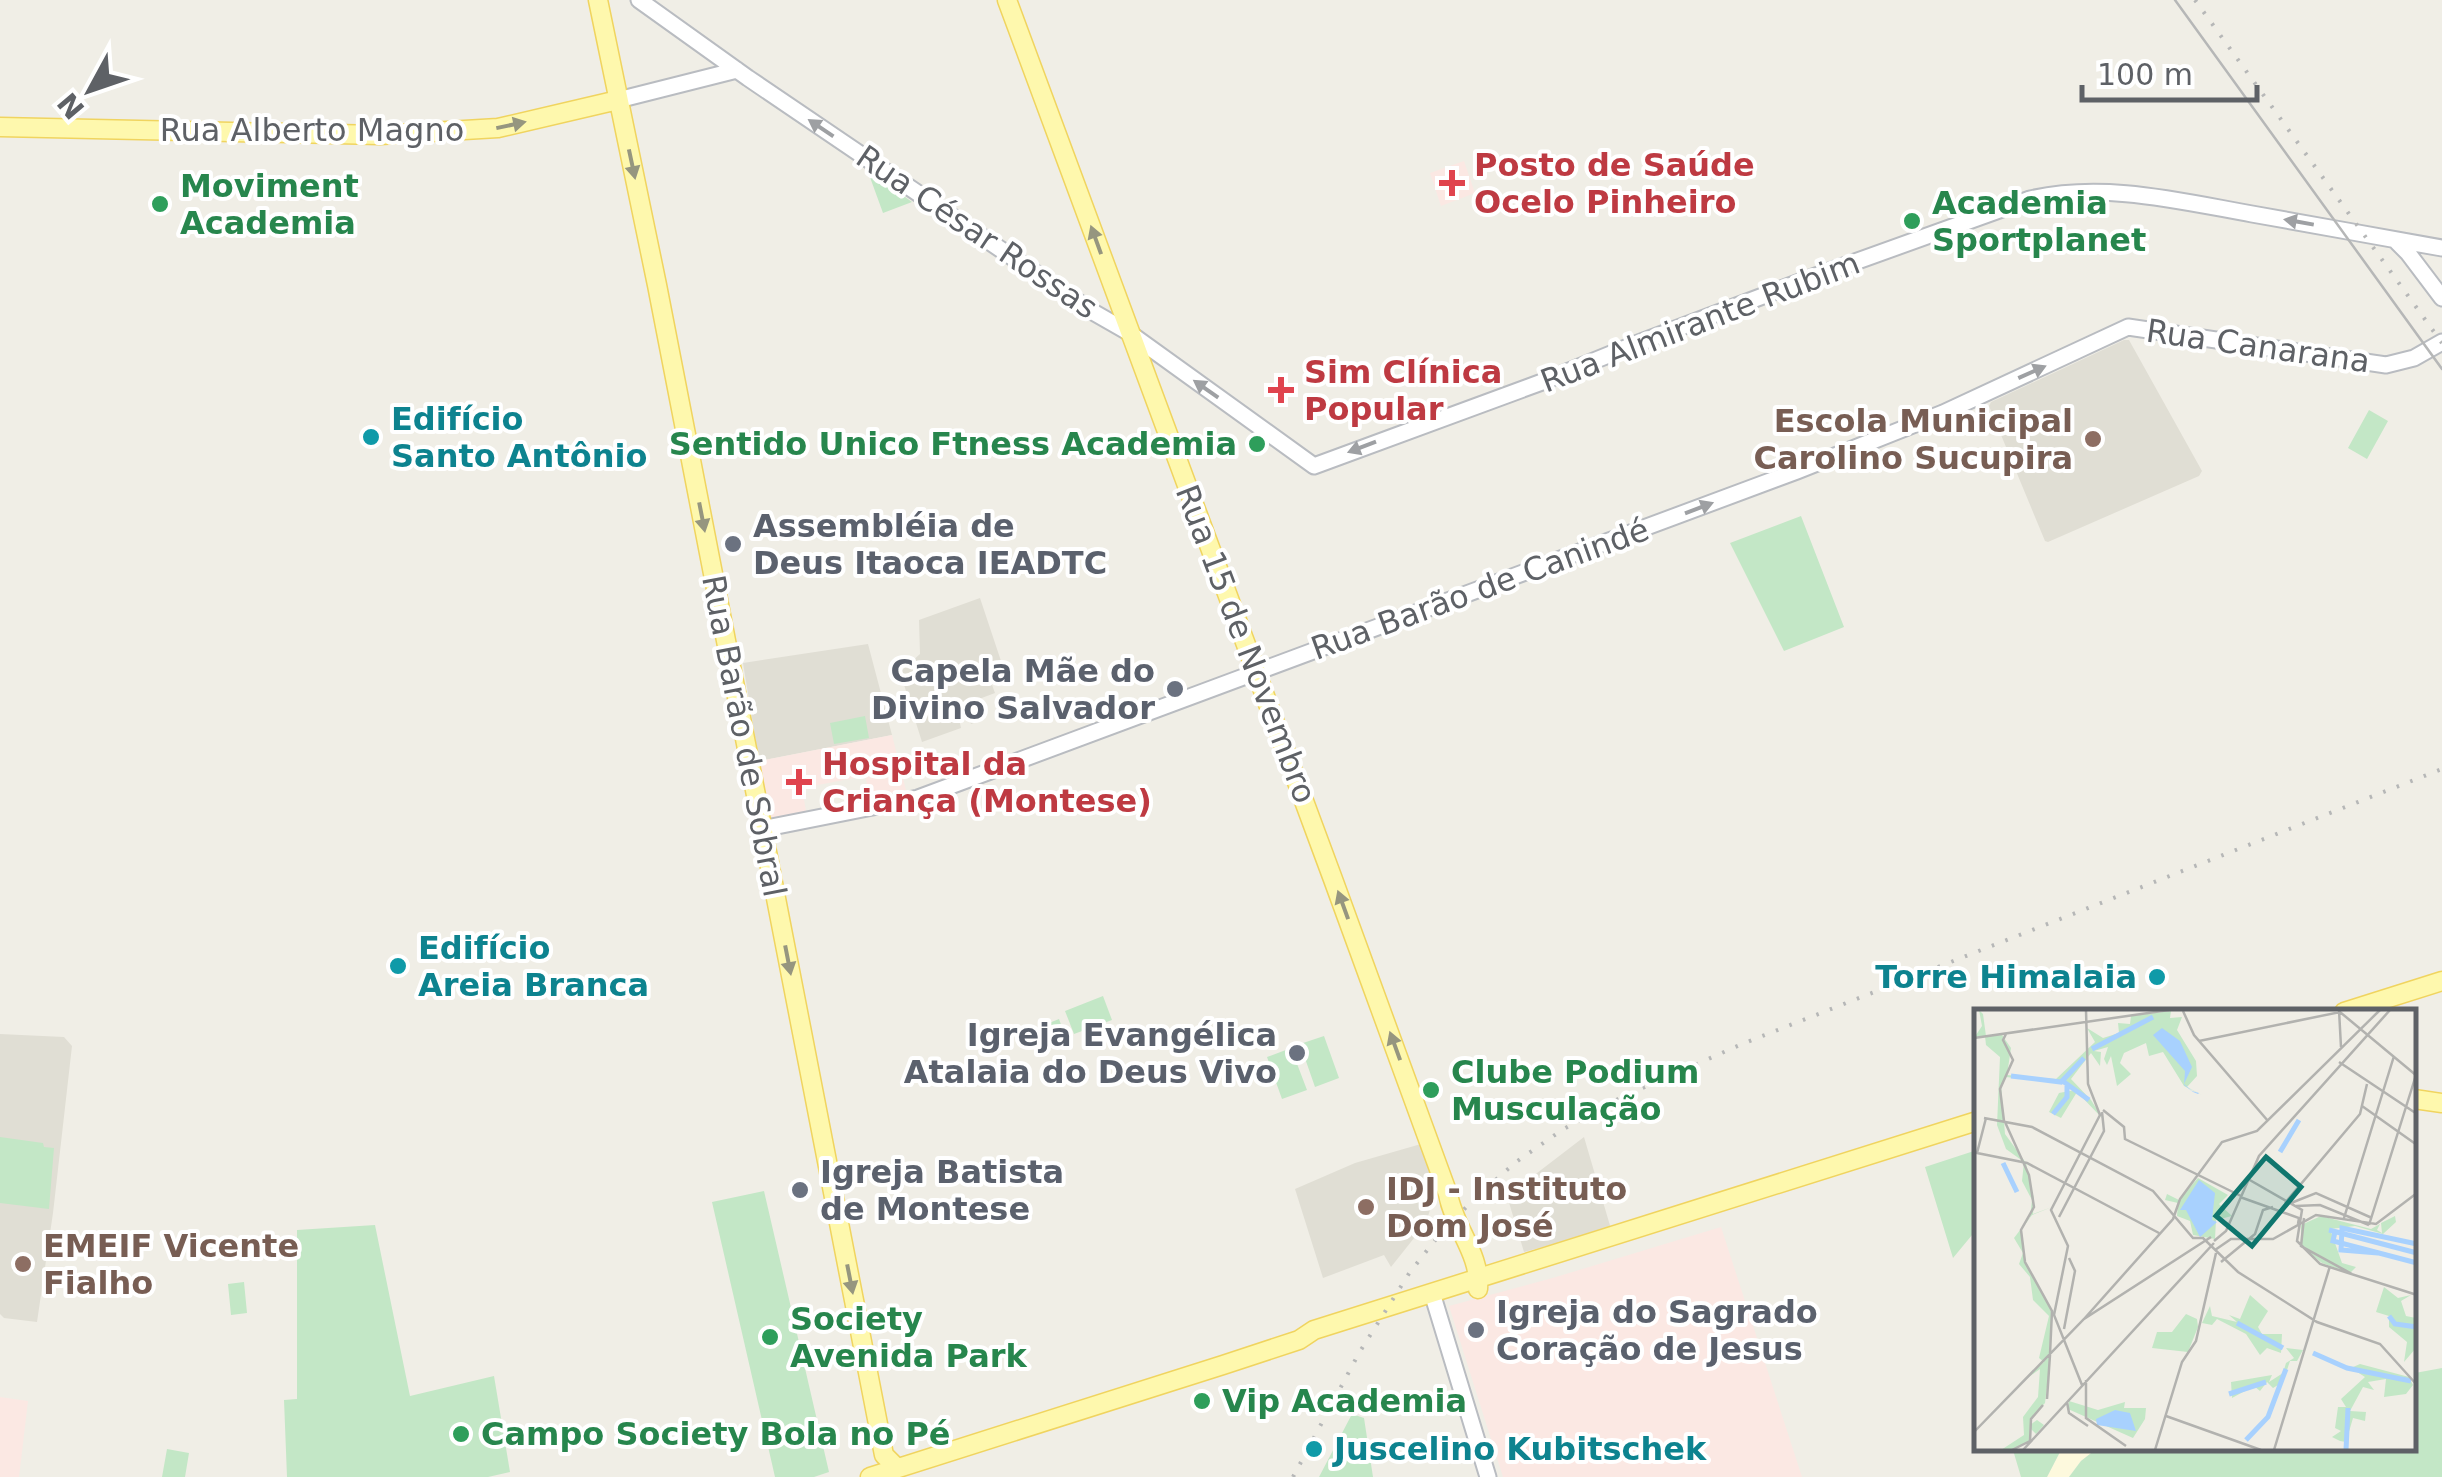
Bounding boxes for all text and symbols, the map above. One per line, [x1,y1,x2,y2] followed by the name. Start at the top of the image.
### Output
[40,40,140,140] north arrow
[2082,40,2257,102] scale bar
[2097,57,2193,92] text: 100 m
[51,86,91,125] text: N
[160,111,464,149] street label: Rua Alberto Magno
[496,116,527,132] one-way arrow
[808,119,835,137] one-way arrow
[849,137,1105,327] street label: Rua César Rossas
[1474,146,1755,221] place label: Posto de Saúde Ocelo Pinheiro
[624,149,640,180] one-way arrow
[180,167,359,242] place label: Moviment Academia
[1439,170,1465,196] marker: Posto de Saúde Ocelo Pinheiro
[1932,184,2146,259] place label: Academia Sportplanet
[149,193,171,215] marker: Moviment Academia
[1901,210,1923,232] marker: Academia Sportplanet
[2283,214,2314,230] one-way arrow
[1087,224,1103,254] one-way arrow
[1535,244,1865,400] street label: Rua Almirante Rubim
[2144,312,2372,380] street label: Rua Canarana
[1304,353,1502,428] place label: Sim Clínica Popular
[2018,364,2047,381] one-way arrow
[1268,377,1294,403] marker: Sim Clínica Popular
[1192,380,1219,399] one-way arrow
[391,400,647,475] place label: Edifício Santo Antônio
[1753,402,2073,477] place label: Escola Municipal Carolino Sucupira
[669,425,1237,463] place label: Sentido Unico Ftness Academia
[360,426,382,448] marker: Edifício Santo Antônio
[2082,428,2104,450] marker: Escola Municipal Carolino Sucupira
[1246,433,1268,455] marker: Sentido Unico Ftness Academia
[1347,439,1377,455] one-way arrow
[1168,480,1324,808] street label: Rua 15 de Novembro
[1684,500,1714,515] one-way arrow
[695,502,710,533] one-way arrow
[753,507,1107,582] place label: Assembléia de Deus Itaoca IEADTC
[1306,510,1654,668] street label: Rua Barão de Canindé
[722,533,744,555] marker: Assembléia de Deus Itaoca IEADTC
[694,572,794,900] street label: Rua Barão de Sobral
[871,652,1155,727] place label: Capela Mãe do Divino Salvador
[1164,678,1186,700] marker: Capela Mãe do Divino Salvador
[822,745,1152,820] place label: Hospital da Criança (Montese)
[786,769,812,795] marker: Hospital da Criança (Montese)
[1335,890,1350,920] one-way arrow
[418,929,649,1004] place label: Edifício Areia Branca
[780,945,796,976] one-way arrow
[387,955,409,977] marker: Edifício Areia Branca
[1875,958,2137,996] place label: Torre Himalaia
[2146,966,2168,988] marker: Torre Himalaia
[1974,1009,2417,1452] inset map
[904,1016,1277,1091] place label: Igreja Evangélica Atalaia do Deus Vivo
[1387,1030,1402,1060] one-way arrow
[1286,1042,1308,1064] marker: Igreja Evangélica Atalaia do Deus Vivo
[1451,1053,1699,1128] place label: Clube Podium Musculação
[1420,1079,1442,1101] marker: Clube Podium Musculação
[820,1153,1064,1228] place label: Igreja Batista de Montese
[1386,1170,1627,1245] place label: IDJ - Instituto Dom José
[789,1179,811,1201] marker: Igreja Batista de Montese
[1355,1196,1377,1218] marker: IDJ - Instituto Dom José
[43,1227,299,1302] place label: EMEIF Vicente Fialho
[12,1253,34,1275] marker: EMEIF Vicente Fialho
[842,1264,858,1295] one-way arrow
[1496,1293,1818,1368] place label: Igreja do Sagrado Coração de Jesus
[790,1300,1028,1375] place label: Society Avenida Park
[1465,1319,1487,1341] marker: Igreja do Sagrado Coração de Jesus
[759,1326,781,1348] marker: Society Avenida Park
[1222,1382,1467,1420] place label: Vip Academia
[1191,1390,1213,1412] marker: Vip Academia
[481,1415,951,1453] place label: Campo Society Bola no Pé
[450,1423,472,1445] marker: Campo Society Bola no Pé
[1332,1430,1707,1468] place label: Juscelino Kubitschek
[1303,1438,1325,1460] marker: Juscelino Kubitschek

